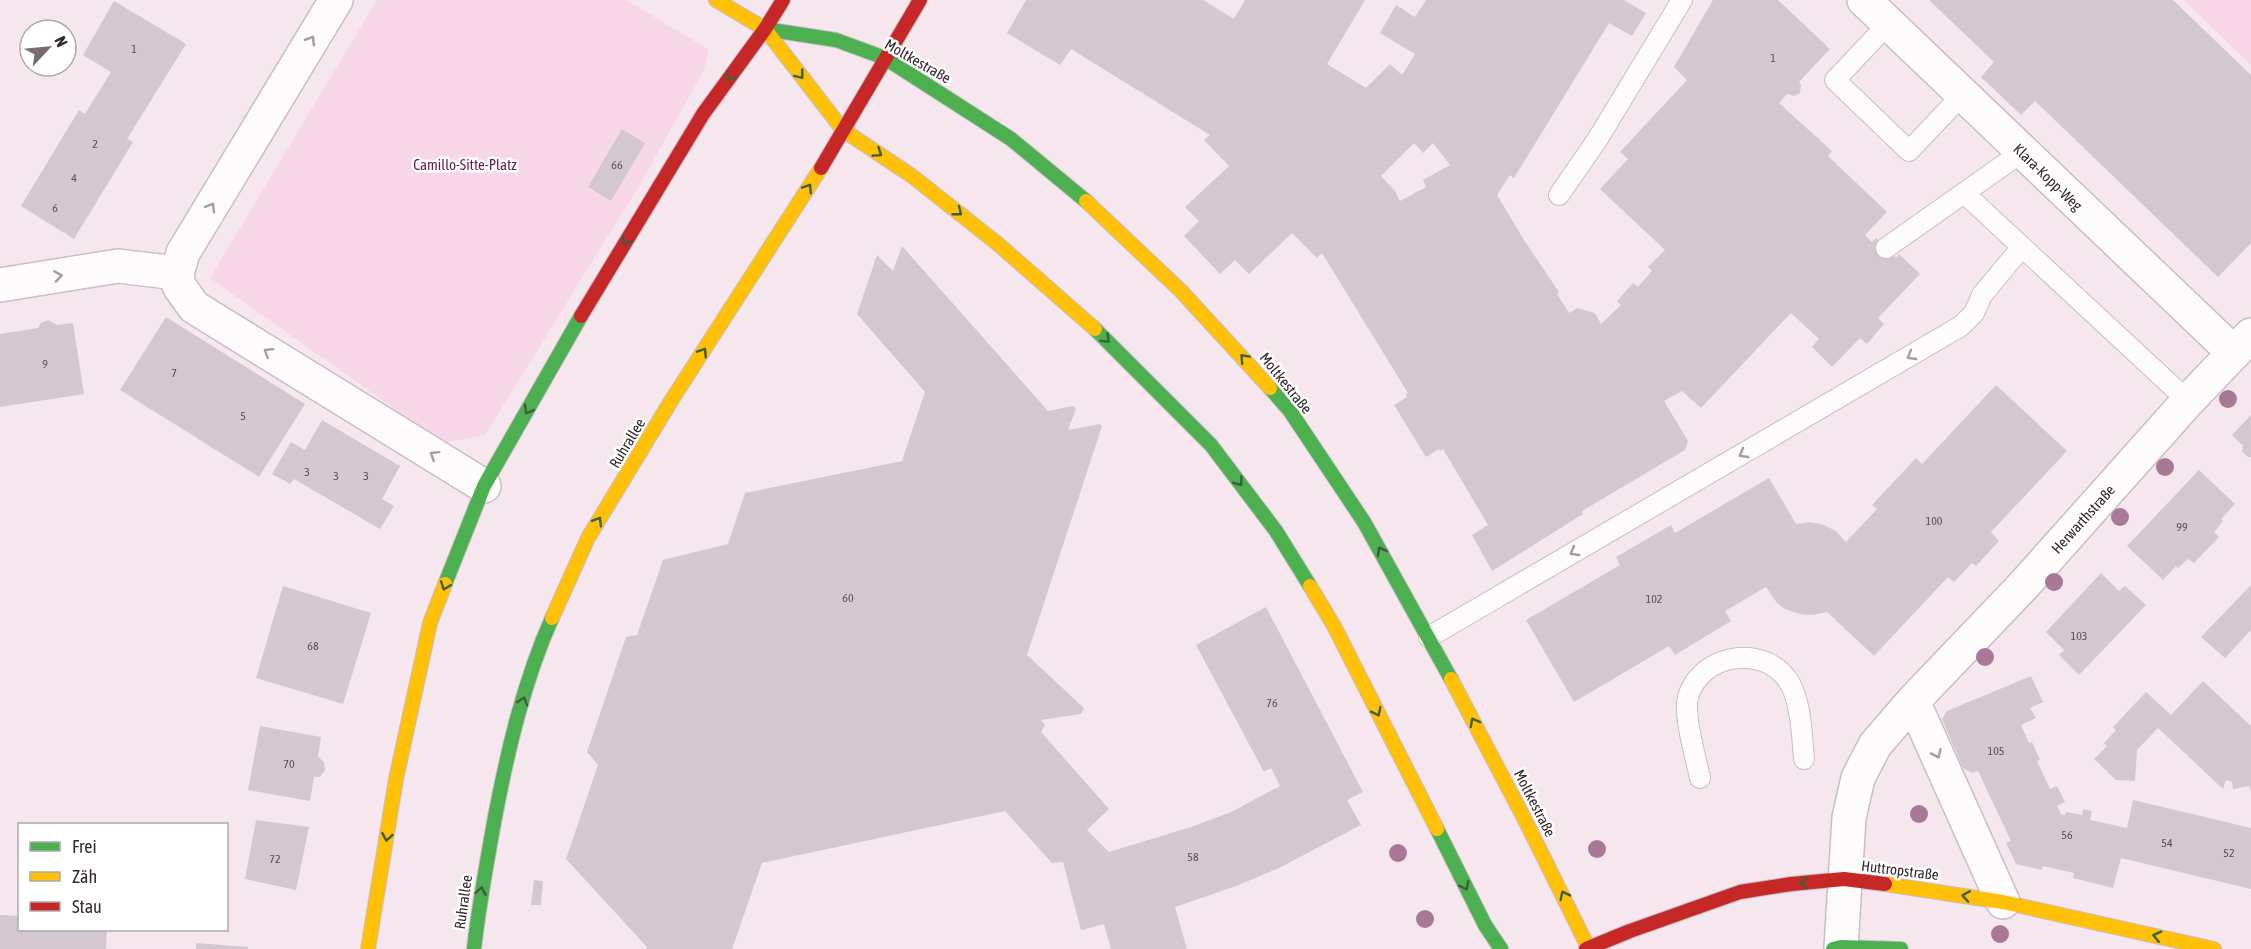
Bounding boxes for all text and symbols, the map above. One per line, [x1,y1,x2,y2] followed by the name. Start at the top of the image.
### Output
[18,18,78,78] north arrow
[51,33,72,50] text: N
[882,35,954,87] street label: Moltkestraße
[304,36,316,46] one-way arrow
[131,42,137,56] house number: 1
[1770,51,1776,65] house number: 1
[793,69,804,80] one-way arrow
[726,70,737,81] one-way arrow
[92,137,98,151] house number: 2
[2010,140,2086,214] street label: Klara-Kopp-Weg
[871,146,882,157] one-way arrow
[413,156,517,173] park label: Camillo-Sitte-Platz
[611,158,623,172] house number: 66
[71,171,77,185] house number: 4
[801,184,813,194] one-way arrow
[52,201,58,215] house number: 6
[203,203,215,213] one-way arrow
[952,205,963,216] one-way arrow
[622,235,634,245] one-way arrow
[53,270,62,282] one-way arrow
[1100,332,1110,343] one-way arrow
[264,348,274,360] one-way arrow
[696,348,707,359] one-way arrow
[1907,348,1917,360] one-way arrow
[1256,349,1316,417] street label: Moltkestraße
[1240,355,1251,366] one-way arrow
[42,357,48,371] house number: 9
[171,366,177,380] house number: 7
[524,404,535,414] one-way arrow
[240,409,246,423] house number: 5
[606,415,648,471] street label: Ruhrallee
[1738,447,1749,458] one-way arrow
[430,450,440,462] one-way arrow
[304,465,310,479] house number: 3
[333,469,339,483] house number: 3
[363,469,369,483] house number: 3
[1232,475,1243,486] one-way arrow
[2048,481,2118,557] street label: Herwarthstraße
[1926,514,1943,528] house number: 100
[591,517,602,528] one-way arrow
[2176,520,2188,534] house number: 99
[1570,545,1580,556] one-way arrow
[1377,547,1388,557] one-way arrow
[440,579,452,590] one-way arrow
[842,591,854,605] house number: 60
[1646,592,1662,606] house number: 102
[2071,629,2087,643] house number: 103
[307,639,319,653] house number: 68
[516,696,528,707] one-way arrow
[1266,696,1278,710] house number: 76
[1370,706,1382,717] one-way arrow
[1470,718,1481,728] one-way arrow
[1988,744,2004,758] house number: 105
[1930,748,1942,759] one-way arrow
[283,757,295,771] house number: 70
[1511,767,1559,840] street label: Moltkestraße
[18,823,228,931] legend
[2061,828,2073,842] house number: 56
[381,832,393,841] one-way arrow
[72,836,97,857] text: Frei
[2161,836,2173,850] house number: 54
[2223,846,2235,860] house number: 52
[1187,850,1199,864] house number: 58
[269,852,281,866] house number: 72
[1860,857,1940,883] street label: Huttropstraße
[72,866,97,887] text: Zäh
[451,874,475,930] street label: Ruhrallee
[1800,876,1809,889] one-way arrow
[1458,880,1469,891] one-way arrow
[474,886,486,896] one-way arrow
[1961,890,1970,902] one-way arrow
[1559,891,1571,902] one-way arrow
[72,896,102,917] text: Stau
[2152,930,2162,943] one-way arrow

